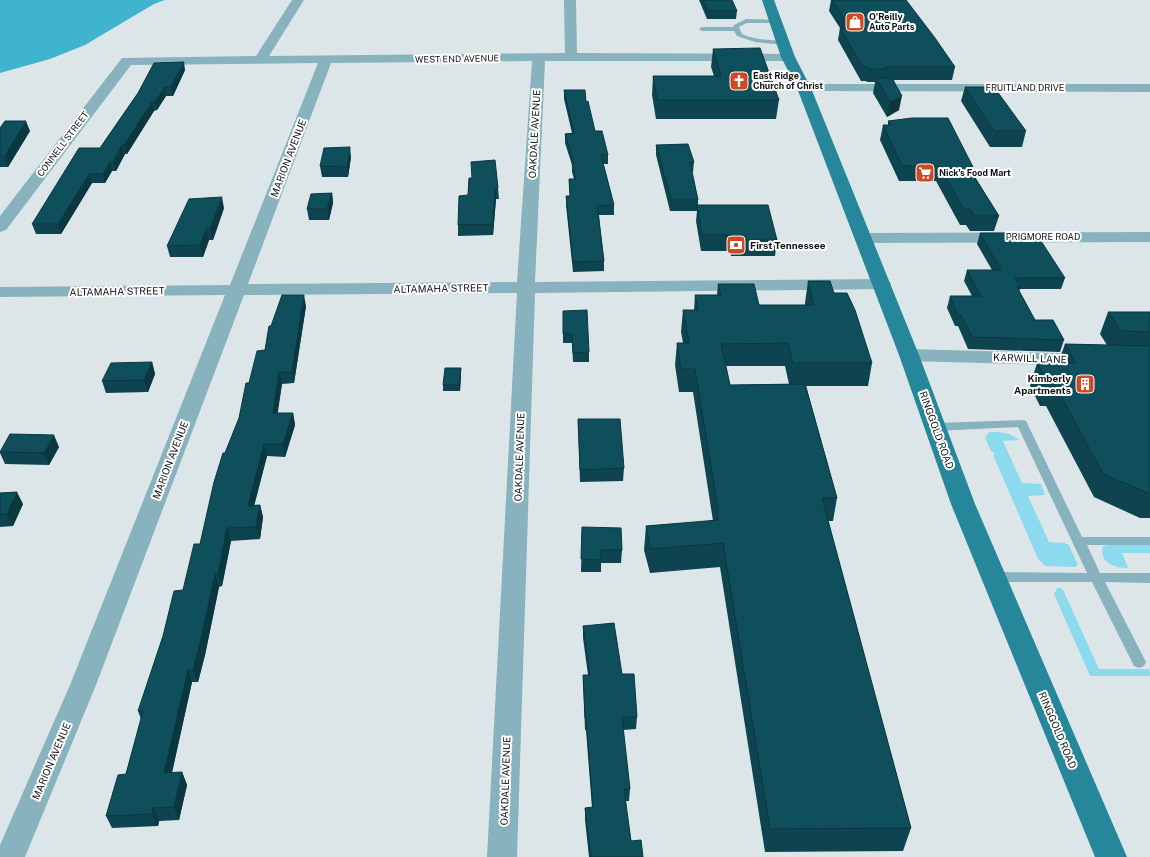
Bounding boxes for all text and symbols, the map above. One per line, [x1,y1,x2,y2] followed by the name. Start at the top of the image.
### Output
[844,11,866,33] shop icon: O'Reilly Auto Parts
[869,11,915,32] place label: O'Reilly Auto Parts
[415,52,500,65] street label: WEST END AVENUE
[728,70,750,92] church icon: East Ridge Church of Christ
[753,70,823,91] place label: East Ridge Church of Christ
[986,82,1065,93] street label: FRUITLAND DRIVE
[526,89,542,179] street label: OAKDALE AVENUE
[35,108,91,178] street label: CONNELL STREET
[268,117,308,199] street label: MARION AVENUE
[914,162,936,184] supermarket icon: Nick's Food Mart
[939,167,1011,178] place label: Nick's Food Mart
[1006,231,1080,242] street label: PRIGMORE ROAD
[725,234,747,256] bank icon: First Tennessee
[750,239,826,251] place label: First Tennessee
[393,281,489,295] street label: ALTAMAHA STREET
[69,284,165,298] street label: ALTAMAHA STREET
[993,351,1067,365] street label: KARWILL LANE
[1014,372,1071,396] place label: Kimberly Apartments
[1074,373,1096,395] building icon: Kimberly Apartments
[917,389,957,471] street label: RINGGOLD ROAD
[511,412,527,502] street label: OAKDALE AVENUE
[150,419,190,501] street label: MARION AVENUE
[1036,690,1080,770] street label: RINGGOLD ROAD
[29,721,73,801] street label: MARION AVENUE
[497,736,513,826] street label: OAKDALE AVENUE

